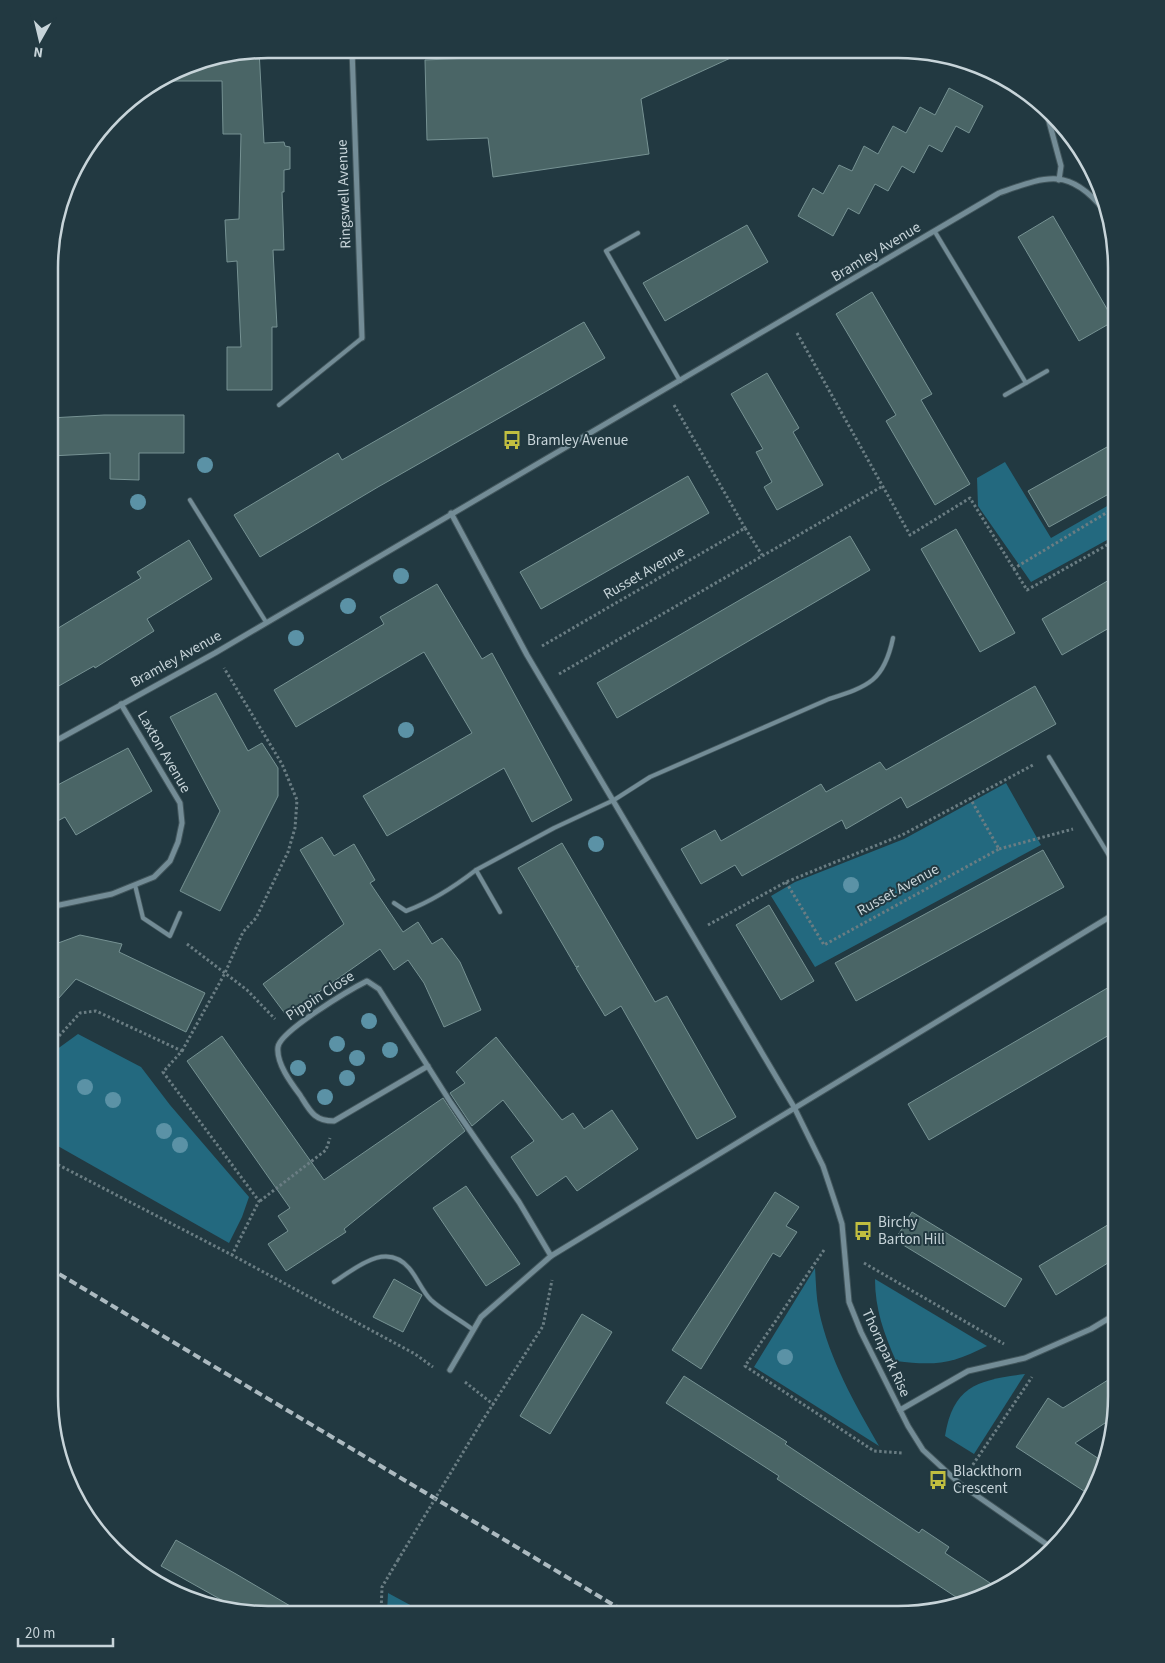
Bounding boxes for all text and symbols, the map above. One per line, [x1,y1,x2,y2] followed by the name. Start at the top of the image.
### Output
[15,15,65,65] north arrow
[32,41,44,62] text: N
[332,139,356,249] street label: Ringswell Avenue
[827,217,925,287] street label: Bramley Avenue
[501,429,523,451] bus stop icon: Bramley Avenue
[527,430,628,451] place label: Bramley Avenue
[599,541,689,605] street label: Russet Avenue
[127,625,225,693] street label: Bramley Avenue
[132,707,196,797] street label: Laxton Avenue
[853,859,943,921] street label: Russet Avenue
[282,966,358,1026] street label: Pippin Close
[878,1212,945,1250] place label: Birchy Barton Hill
[852,1220,874,1242] bus stop icon: Birchy Barton Hill
[856,1306,916,1400] street label: Thornpark Rise
[953,1461,1022,1499] place label: Blackthorn Crescent
[927,1469,949,1491] bus stop icon: Blackthorn Crescent
[18,1616,112,1648] scale bar
[25,1623,55,1644] text: 20 m

